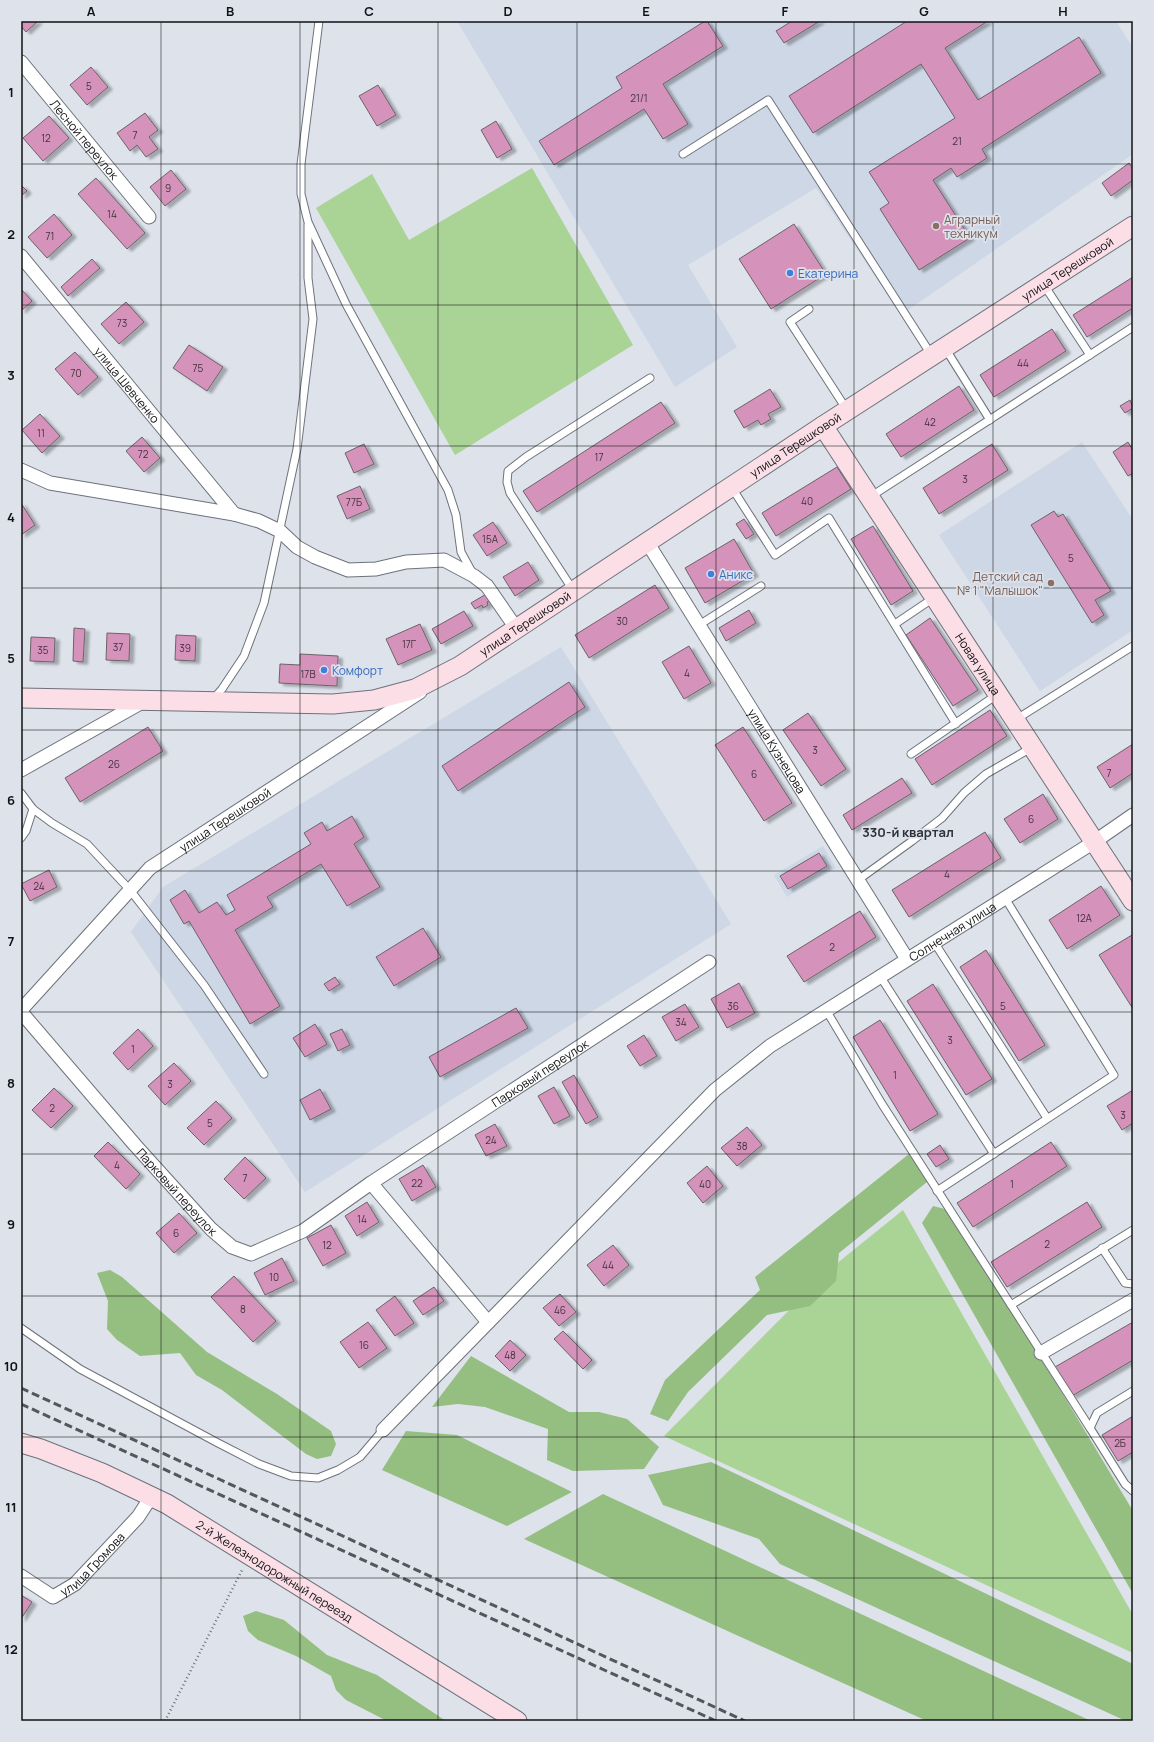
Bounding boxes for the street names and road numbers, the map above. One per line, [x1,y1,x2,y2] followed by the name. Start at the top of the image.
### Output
[46,95,124,184] street label: Лесной переулок
[1018,233,1116,304] street label: улица Терешковой
[91,343,164,427] street label: улица Шевченко
[746,408,844,481] street label: улица Терешковой
[476,587,574,659] street label: улица Терешковой
[952,629,1005,698] street label: Новая улица
[744,705,810,796] street label: улица Кузнецова
[176,783,274,855] street label: улица Терешковой
[905,897,999,965] street label: Солнечная улица
[488,1034,592,1111] street label: Парковый переулок
[133,1144,222,1240] street label: Парковый переулок
[193,1516,356,1626] street label: 2-й Железнодорожный переезд
[57,1528,128,1600] street label: улица Громова

